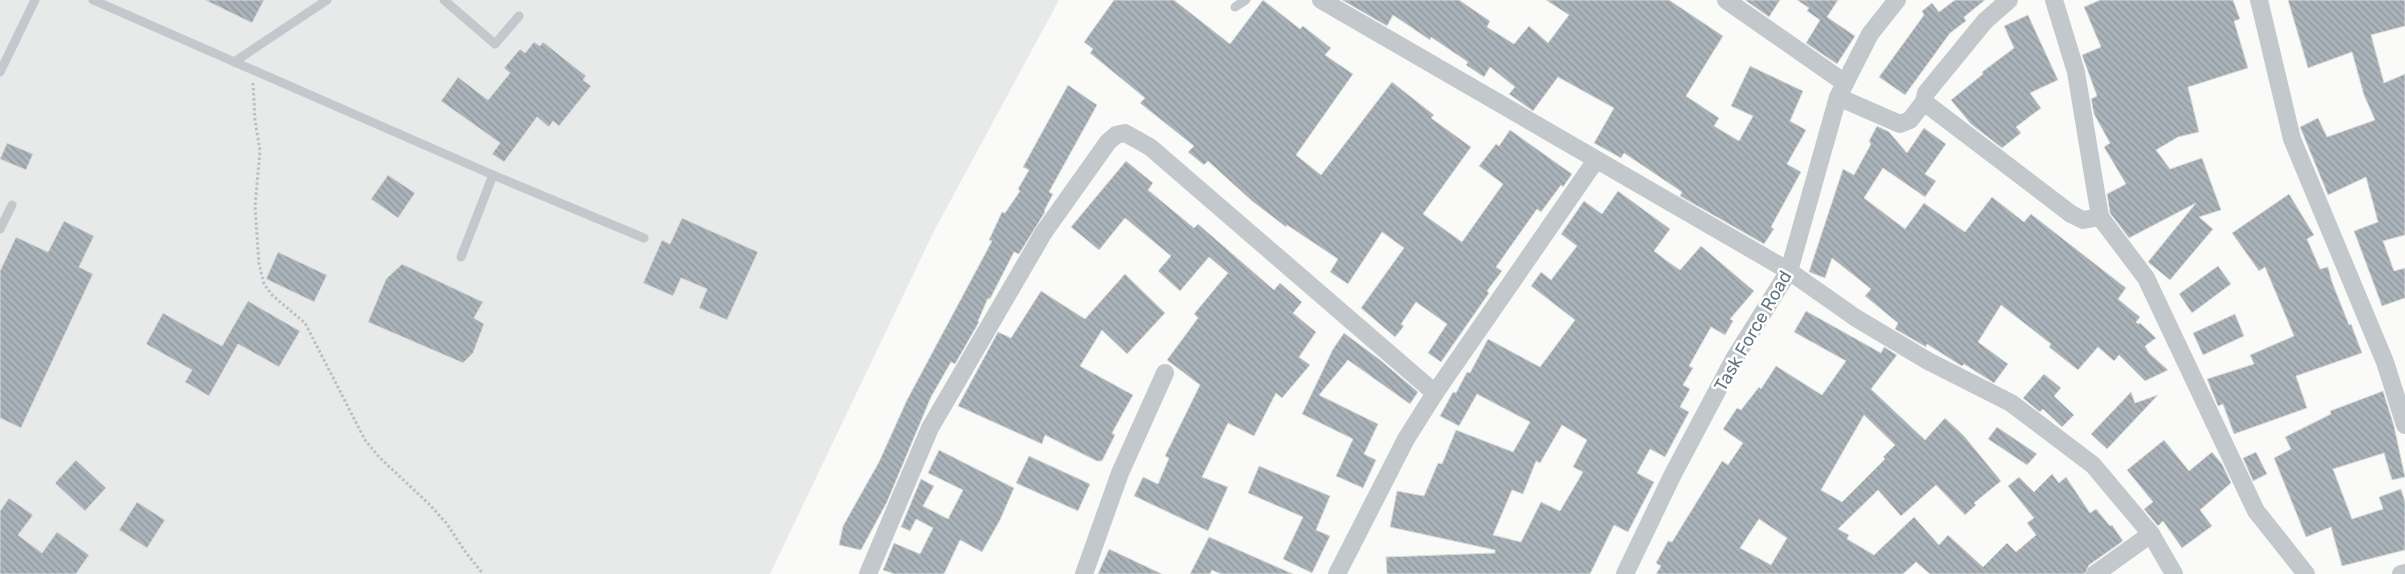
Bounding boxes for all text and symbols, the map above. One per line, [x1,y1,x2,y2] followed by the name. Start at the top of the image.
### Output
[1710,267,1796,395] street label: Task Force Road

